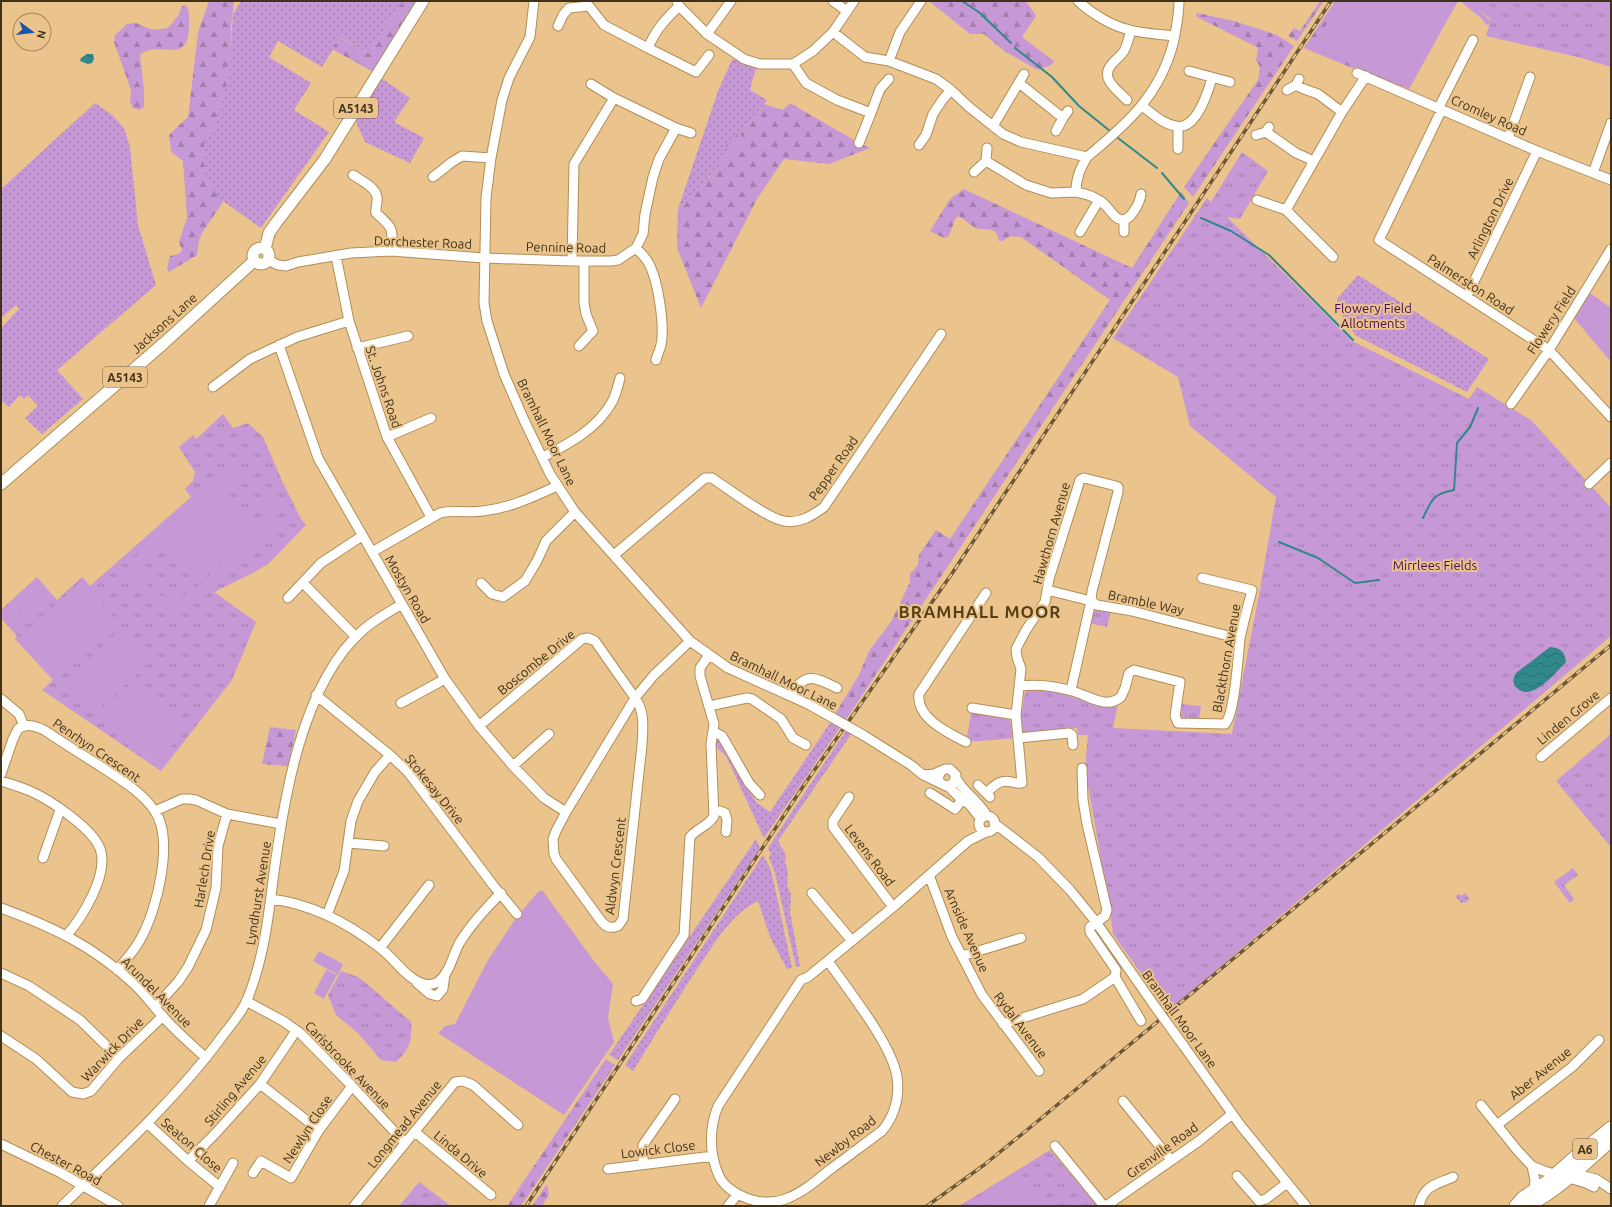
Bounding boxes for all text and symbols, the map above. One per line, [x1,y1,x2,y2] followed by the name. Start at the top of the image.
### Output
[12,12,52,52] north arrow
[35,29,49,40] text: N
[1449,92,1529,138] street label: Cromley Road
[334,98,378,118] road number: A5143
[1464,175,1516,261] street label: Arlington Drive
[374,233,472,251] street label: Dorchester Road
[526,239,606,255] street label: Pennine Road
[1425,251,1517,317] street label: Palmerston Road
[1524,284,1578,356] street label: Flowery Field
[129,290,199,356] street label: Jacksons Lane
[1334,301,1412,330] park label: Flowery Field Allotments
[363,344,405,430] street label: St. Johns Road
[103,367,147,387] road number: A5143
[515,376,579,488] street label: Bramhall Moor Lane
[806,433,860,503] street label: Pepper Road
[1030,481,1072,585] street label: Hawthorn Avenue
[383,552,433,626] street label: Mostyn Road
[1393,558,1478,572] park label: Mirrlees Fields
[1107,587,1185,617] street label: Bramble Way
[898,602,1062,621] district label: BRAMHALL MOOR
[1210,603,1242,713] street label: Blackthorn Avenue
[495,627,577,697] street label: Boscombe Drive
[728,648,840,712] street label: Bramhall Moor Lane
[1534,687,1602,747] street label: Linden Grove
[51,716,143,784] street label: Penrhyn Crescent
[403,751,467,827] street label: Stokesay Drive
[602,817,628,915] street label: Aldwyn Crescent
[842,822,898,888] street label: Levens Road
[191,829,217,909] street label: Harlech Drive
[243,840,273,946] street label: Lyndhurst Avenue
[942,886,992,974] street label: Arnside Avenue
[119,954,195,1030] street label: Arundel Avenue
[1140,967,1220,1071] street label: Bramhall Moor Lane
[992,989,1050,1061] street label: Rydal Avenue
[78,1014,146,1084] street label: Warwick Drive
[303,1018,393,1112] street label: Carisbrooke Avenue
[1506,1044,1574,1102] street label: Aber Avenue
[201,1052,269,1128] street label: Stirling Avenue
[364,1077,444,1171] street label: Longmead Avenue
[280,1092,334,1166] street label: Newlyn Close
[812,1113,878,1169] street label: Newby Road
[159,1115,225,1175] street label: Seaton Close
[1124,1119,1200,1181] street label: Grenville Road
[432,1128,490,1180] street label: Linda Drive
[620,1137,696,1161] street label: Lowick Close
[28,1138,104,1188] street label: Chester Road
[1573,1139,1597,1159] road number: A6

